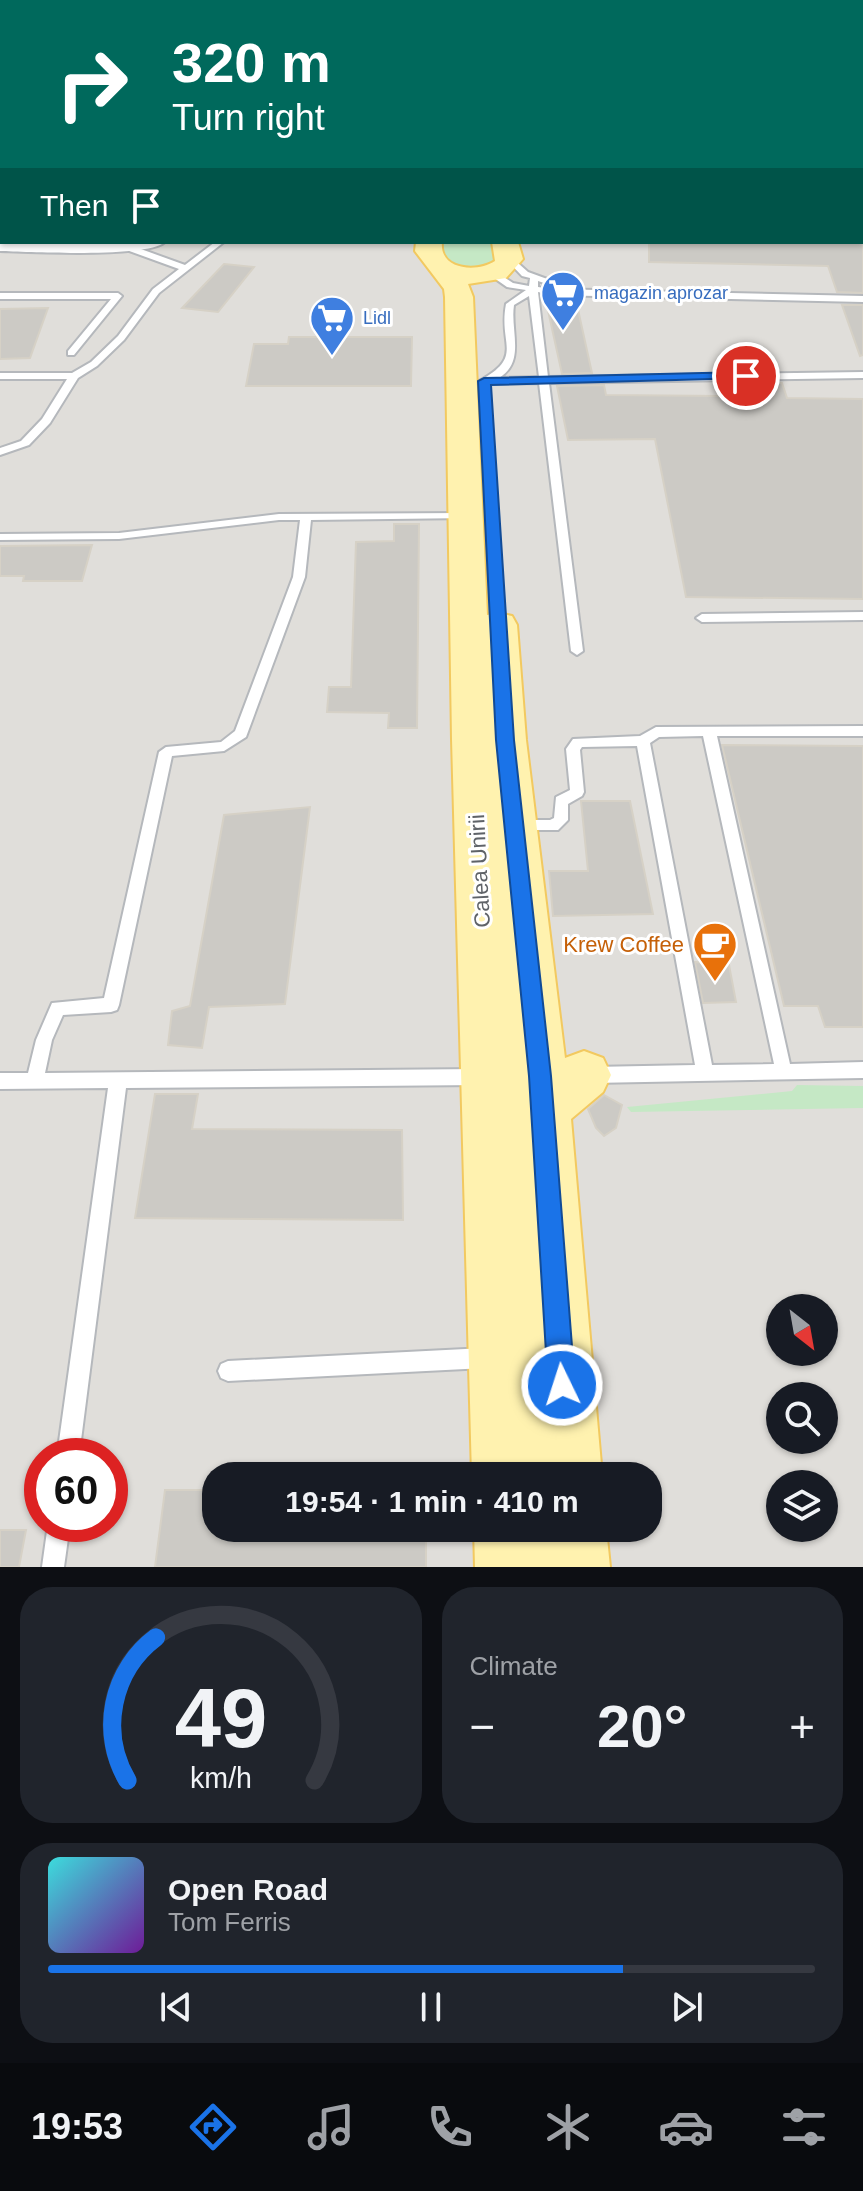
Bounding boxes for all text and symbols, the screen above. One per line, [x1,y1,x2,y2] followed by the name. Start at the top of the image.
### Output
[172,31,331,94] text: 320 m
[40,32,144,136] icon: right
[172,97,325,138] text: Turn right
[124,184,168,228] icon: arrive
[40,189,108,222] text: Then
[539,269,587,332] supermarket icon: magazin aprozar
[594,283,728,303] place label: magazin aprozar
[308,294,356,357] supermarket icon: Lidl
[363,308,391,328] place label: Lidl
[712,342,780,410] pin
[724,354,768,398] icon: arrive
[464,814,495,928] street label: Calea Unirii
[691,920,739,983] cafe icon: Krew Coffee
[563,932,684,957] place label: Krew Coffee
[766,1294,838,1366] north arrow
[766,1294,838,1542] map controls
[520,1343,604,1427] position arrow
[766,1382,838,1454] button: search
[24,1438,128,1542] speed limit sign: 60
[766,1470,838,1542] button: layers
[285,1485,579,1518] text: 19:54 · 1 min · 410 m
[470,1651,558,1681] text: Climate
[174,1672,267,1765] text: 49
[597,1693,688,1760] text: 20°
[470,1702,495,1751] text: −
[789,1702,815,1751] text: +
[190,1762,252,1794] text: km/h
[168,1873,328,1906] text: Open Road
[168,1907,291,1937] text: Tom Ferris
[154,1985,198,2029] icon: previous
[409,1985,453,2029] icon: pause
[665,1985,709,2029] icon: next
[185,2099,241,2155] icon: directions
[303,2099,359,2155] icon: music
[422,2099,478,2155] icon: phone
[540,2099,596,2155] icon: climate
[658,2099,714,2155] icon: car
[776,2099,832,2155] icon: filters
[31,2106,123,2147] text: 19:53

